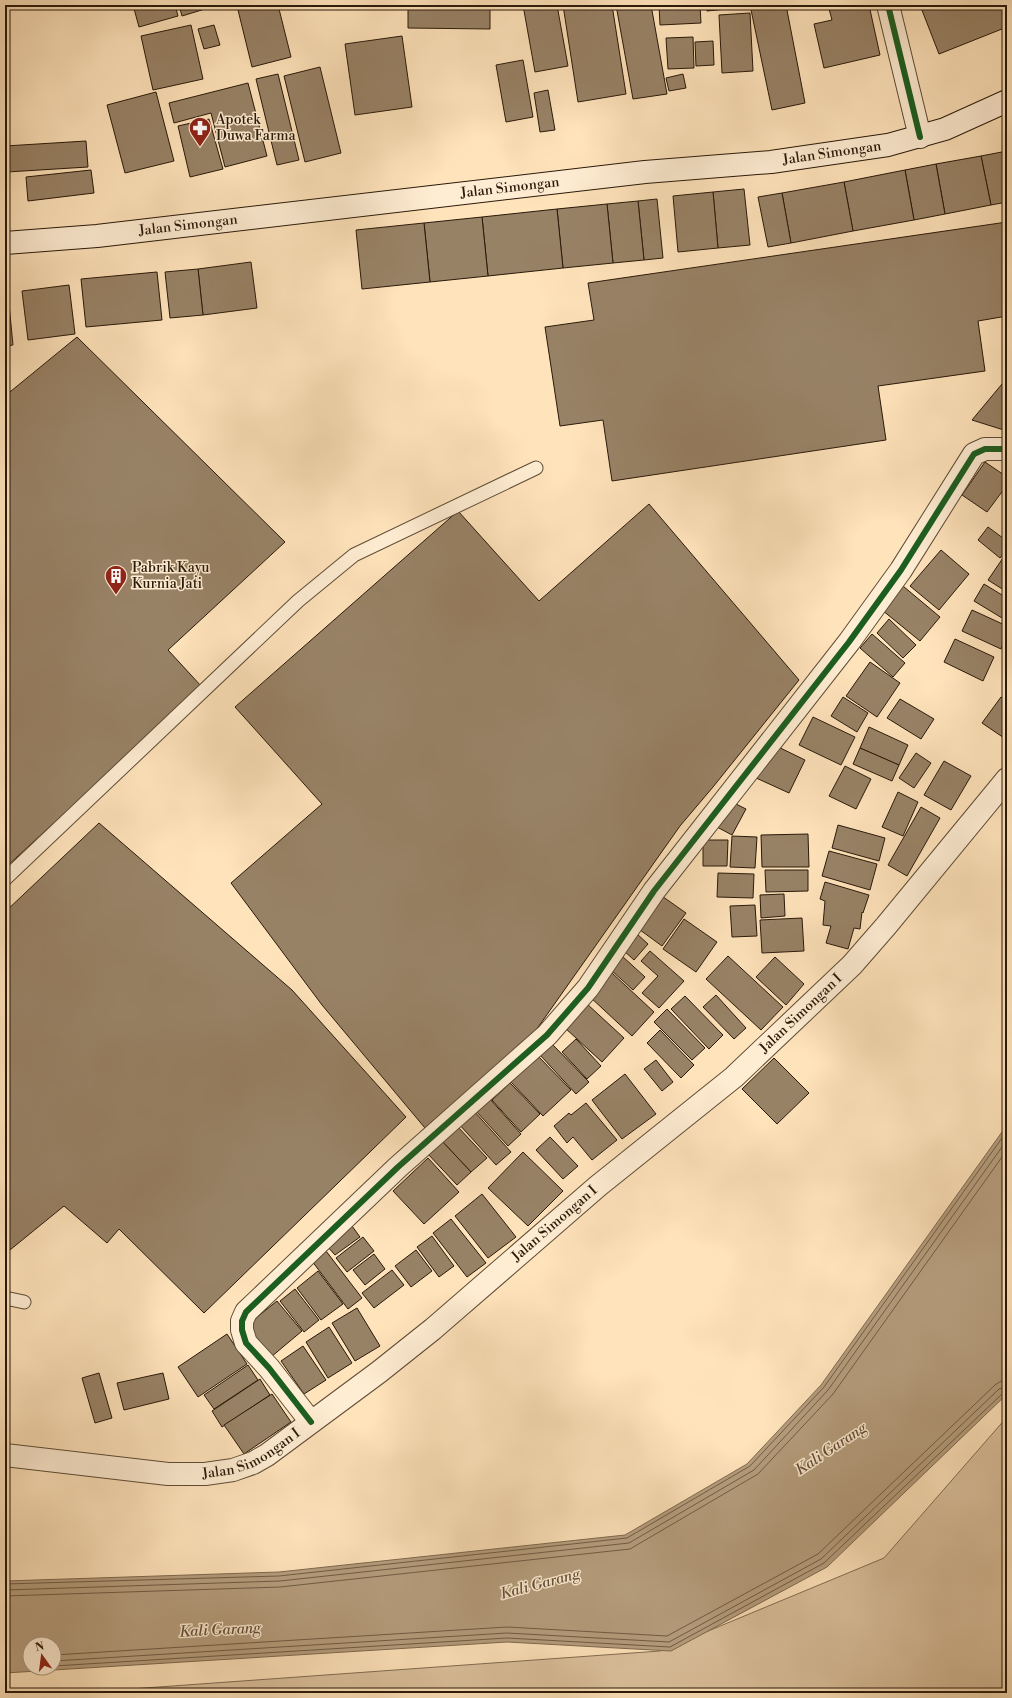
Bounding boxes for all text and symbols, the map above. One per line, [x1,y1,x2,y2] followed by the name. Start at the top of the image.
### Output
[215,111,297,145] place label: Apotek Duwa Farma
[187,115,213,148] pharmacy icon: Apotek Duwa Farma
[780,137,883,169] street label: Jalan Simongan
[459,173,561,203] street label: Jalan Simongan
[137,211,239,240] street label: Jalan Simongan
[132,559,210,593] place label: Pabrik Kayu Kurnia Jati
[103,563,129,596] building icon: Pabrik Kayu Kurnia Jati
[755,969,847,1058] street label: Jalan Simongan I
[507,1181,602,1266] street label: Jalan Simongan I
[792,1418,871,1480] water label: Kali Garang
[200,1424,304,1483] street label: Jalan Simongan I
[498,1564,583,1604] water label: Kali Garang
[179,1618,263,1642] water label: Kali Garang
[22,1636,62,1676] north arrow
[34,1639,46,1655] text: N

